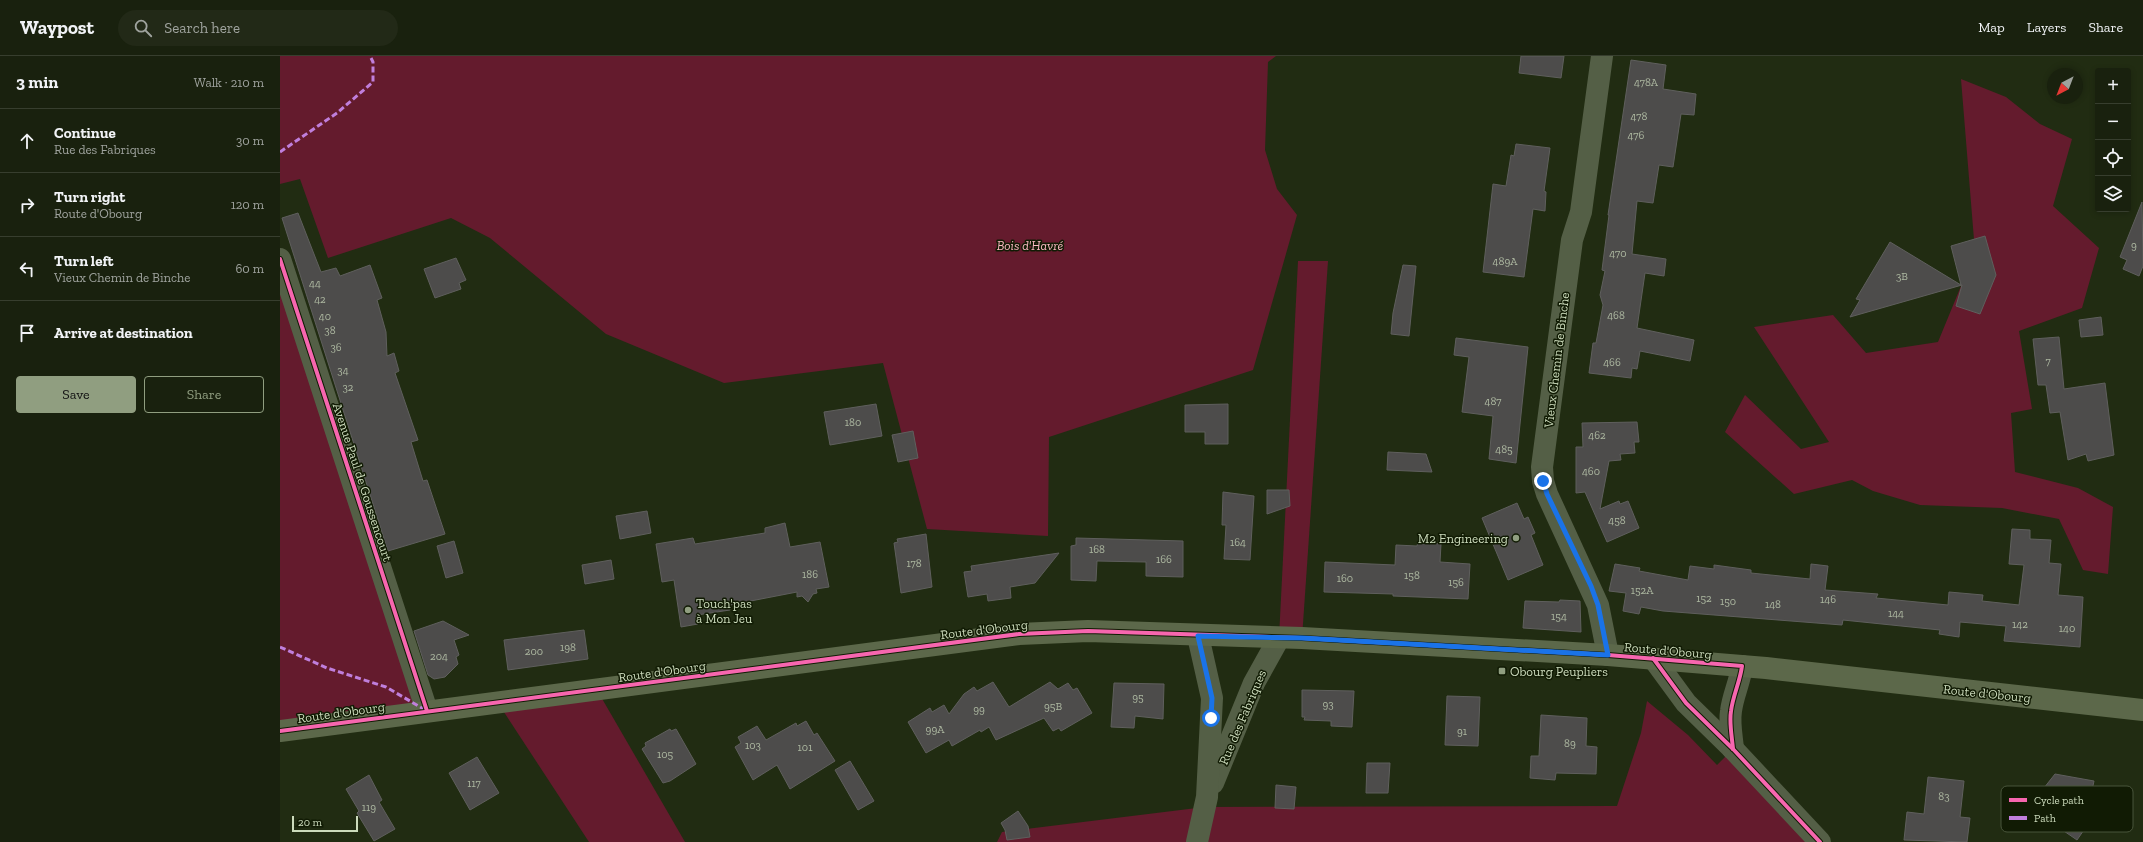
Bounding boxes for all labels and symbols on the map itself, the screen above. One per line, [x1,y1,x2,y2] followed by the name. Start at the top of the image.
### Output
[2047,68,2083,104] north arrow
[1634,76,1659,89] house number: 478A
[1631,110,1648,123] house number: 478
[1628,129,1645,142] house number: 476
[997,238,1064,253] park label: Bois d'Havré
[2131,239,2137,252] house number: 9
[1609,247,1627,260] house number: 470
[1493,255,1518,268] house number: 489A
[1896,270,1908,283] house number: 3B
[309,277,321,290] house number: 44
[1541,291,1572,430] street label: Vieux Chemin de Binche
[314,293,326,306] house number: 42
[1607,309,1625,322] house number: 468
[319,310,331,323] house number: 40
[324,324,336,337] house number: 38
[330,341,342,354] house number: 36
[2045,355,2051,368] house number: 7
[1603,356,1621,369] house number: 466
[337,364,349,377] house number: 34
[342,381,354,394] house number: 32
[1484,395,1502,408] house number: 487
[330,401,395,564] street label: Avenue Paul de Goussencourt
[845,416,861,429] house number: 180
[1588,429,1606,442] house number: 462
[1495,443,1513,456] house number: 485
[1582,465,1600,478] house number: 460
[1534,472,1552,490] route end
[1608,514,1626,527] house number: 458
[1418,531,1508,546] place label: M2 Engineering
[1511,533,1521,543] marker: M2 Engineering
[1230,536,1246,549] house number: 164
[1089,543,1105,556] house number: 168
[1156,553,1172,566] house number: 166
[906,557,922,570] house number: 178
[802,568,818,581] house number: 186
[1404,569,1420,582] house number: 158
[1337,572,1353,585] house number: 160
[1448,576,1464,589] house number: 156
[1631,584,1654,597] house number: 152A
[1696,592,1712,605] house number: 152
[1820,593,1836,606] house number: 146
[1720,595,1736,608] house number: 150
[696,596,753,626] place label: Touch'pas à Mon Jeu
[1765,598,1781,611] house number: 148
[683,605,693,615] marker: Touch'pas à Mon Jeu
[1888,607,1904,620] house number: 144
[1551,610,1567,623] house number: 154
[939,617,1029,642] street label: Route d'Obourg
[2012,618,2028,631] house number: 142
[2059,622,2075,635] house number: 140
[1623,639,1713,662] street label: Route d'Obourg
[560,641,576,654] house number: 198
[525,645,543,658] house number: 200
[430,650,448,663] house number: 204
[617,658,707,685] street label: Route d'Obourg
[1510,664,1608,679] place label: Obourg Peupliers
[1497,666,1507,676] marker: Obourg Peupliers
[1216,667,1269,767] street label: Rue des Fabriques
[1942,681,2032,706] street label: Route d'Obourg
[1132,691,1144,704] house number: 95
[1322,698,1334,711] house number: 93
[296,699,386,726] street label: Route d'Obourg
[1044,700,1062,713] house number: 95B
[973,703,985,716] house number: 99
[1202,709,1220,727] route start
[926,723,945,736] house number: 99A
[1457,725,1468,738] house number: 91
[1564,737,1576,750] house number: 89
[745,739,761,752] house number: 103
[798,741,813,754] house number: 101
[657,748,673,761] house number: 105
[467,777,481,790] house number: 117
[2001,786,2133,832] legend
[1938,790,1950,803] house number: 83
[2034,794,2085,807] text: Cycle path
[362,801,376,814] house number: 119
[2034,812,2057,825] text: Path
[292,814,358,833] scale bar

